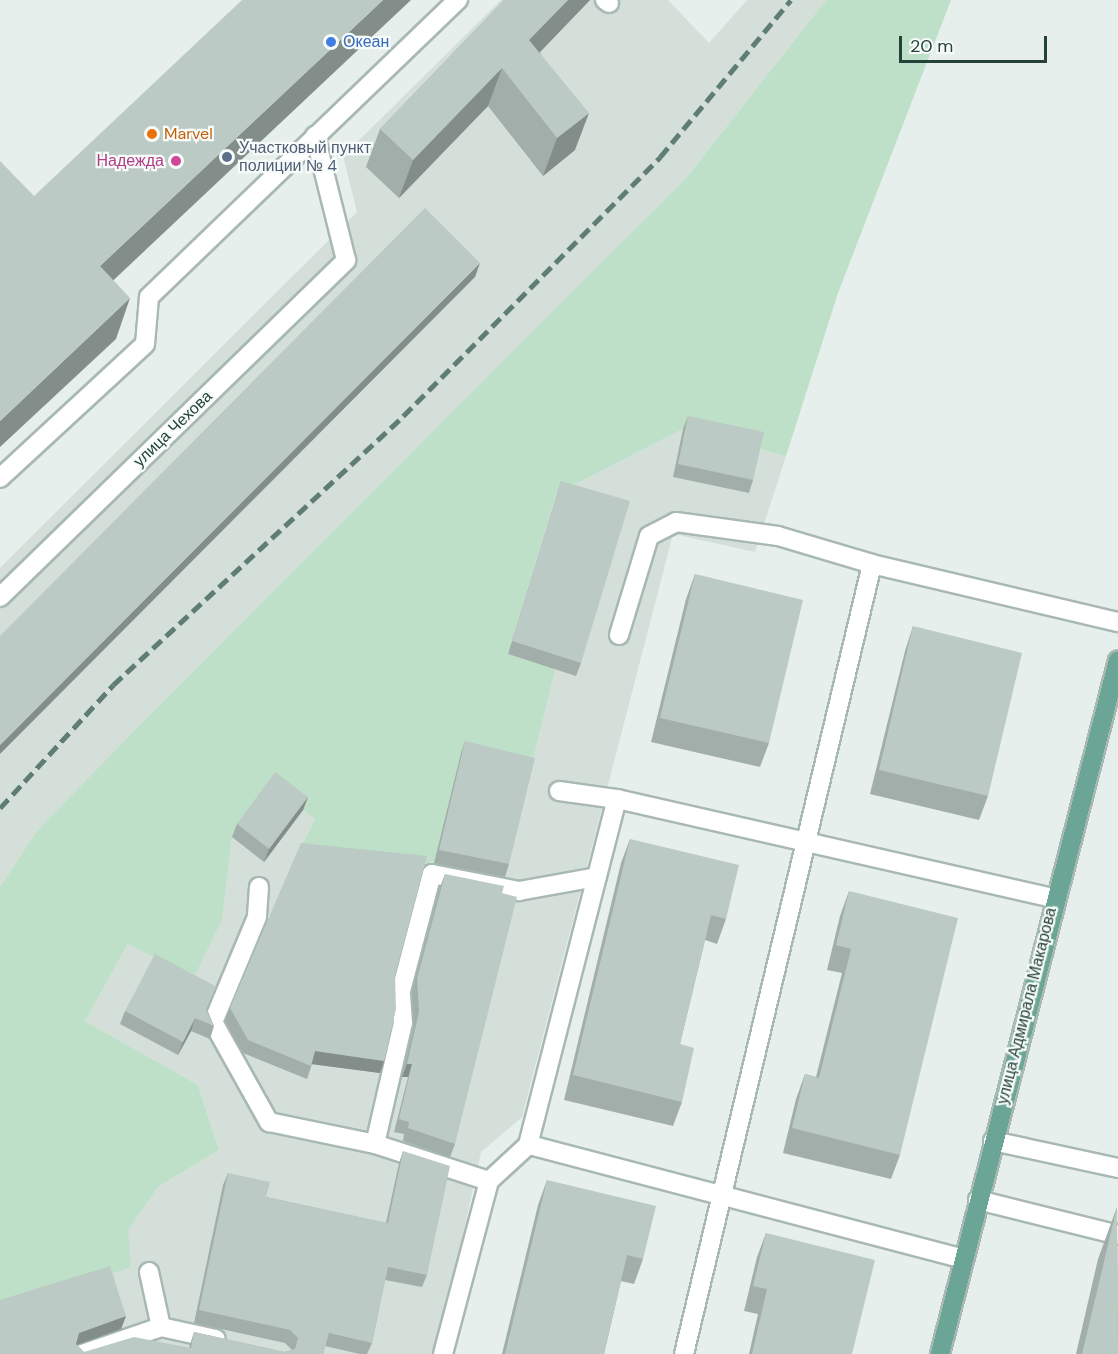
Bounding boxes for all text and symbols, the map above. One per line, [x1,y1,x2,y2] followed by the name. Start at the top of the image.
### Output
[902,24,1050,62] scale bar
[343,32,389,52] place label: Океан
[910,34,953,58] text: 20 m
[324,35,338,49] marker: Океан
[164,124,213,144] place label: Marvel
[145,127,159,141] marker: Marvel
[239,138,371,176] place label: Участковый пункт полиции № 4
[220,150,234,164] marker: Участковый пункт полиции № 4
[97,151,164,171] place label: Надежда
[169,154,183,168] marker: Надежда
[130,387,216,471] street label: улица Чехова
[993,906,1061,1106] street label: улица Адмирала Макарова

